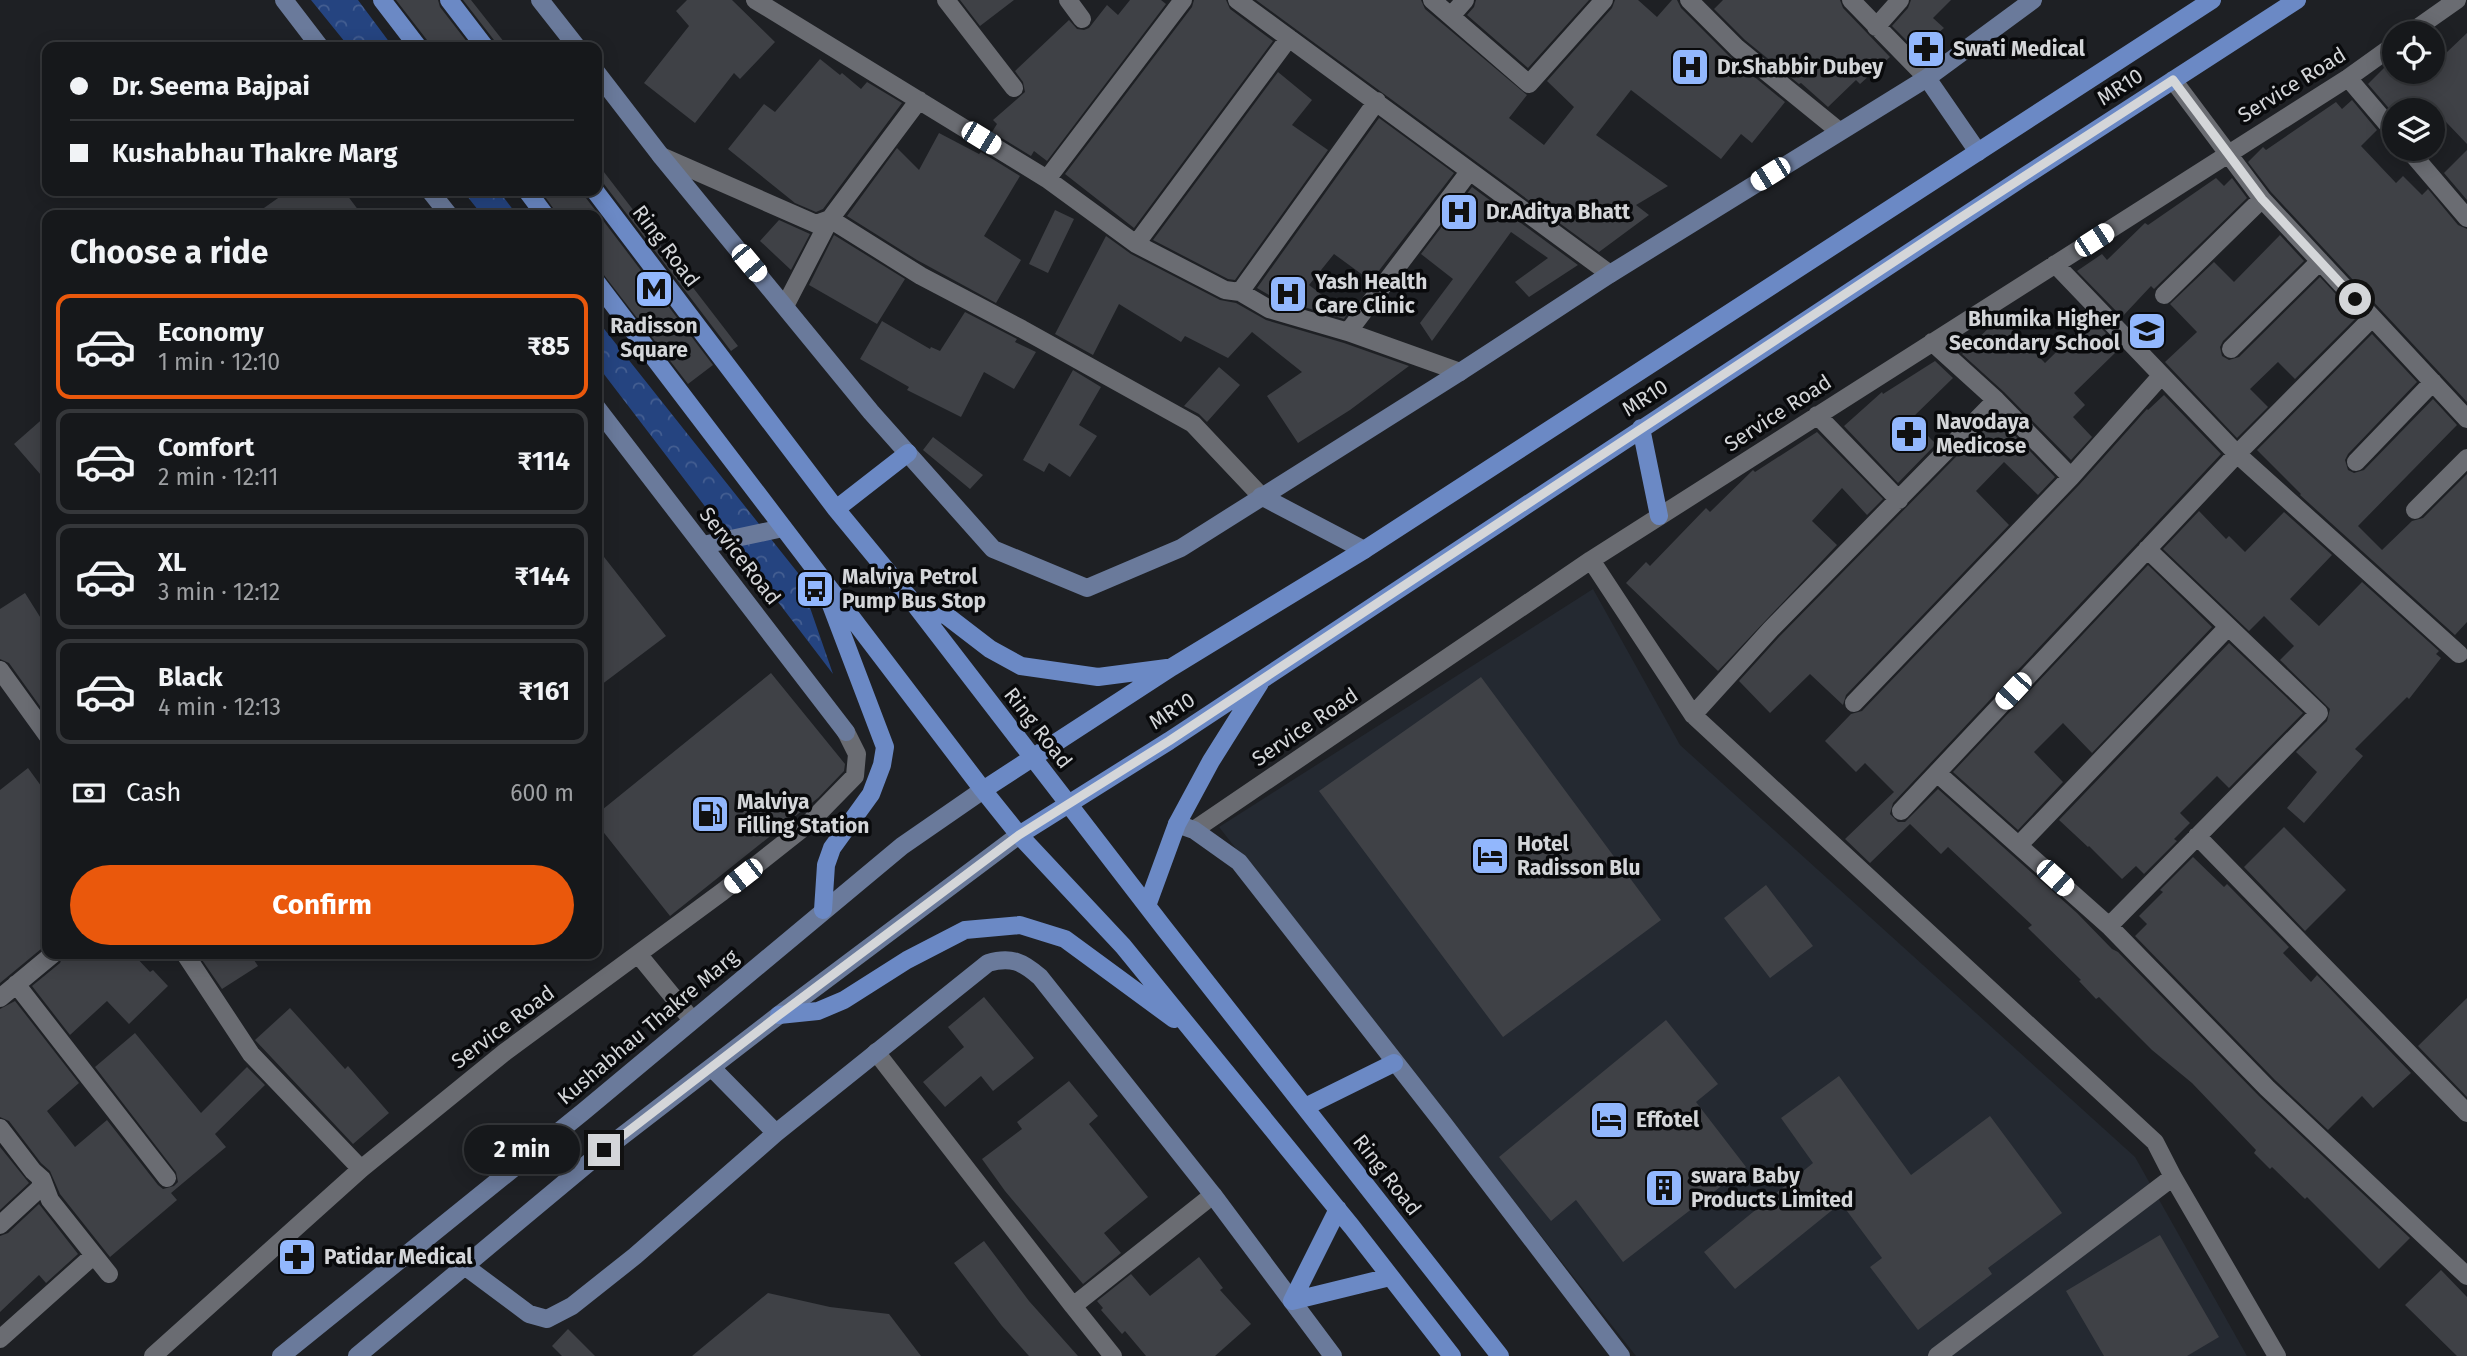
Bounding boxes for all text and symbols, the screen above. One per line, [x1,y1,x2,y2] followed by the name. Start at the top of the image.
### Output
[2382,21,2445,161] map controls
[2382,21,2445,84] button: locate
[1905,28,1947,70] pharmacy icon: Swati Medical
[1953,36,2086,62] place label: Swati Medical
[2233,42,2351,128] street label: Service Road
[1669,46,1711,88] hospital icon: Dr.Shabbir Dubey
[1717,54,1883,80] place label: Dr.Shabbir Dubey
[2092,63,2148,111] street label: MR10
[112,71,310,102] text: Dr. Seema Bajpai
[2382,98,2445,161] button: layers
[958,118,1005,158] car
[112,138,398,169] text: Kushabhau Thakre Marg
[1747,154,1794,194] car
[1438,191,1480,233] hospital icon: Dr.Aditya Bhatt
[1486,199,1631,225] place label: Dr.Aditya Bhatt
[627,200,705,292] street label: Ring Road
[2071,220,2118,260] car
[70,233,268,271] text: Choose a ride
[728,240,771,286] car
[633,268,675,310] metro station icon: Radisson Square
[1314,269,1427,319] place label: Yash Health Care Clinic
[1267,273,1309,315] hospital icon: Yash Health Care Clinic
[2339,283,2371,315] route start
[1949,306,2121,356] place label: Bhumika Higher Secondary School
[2126,310,2168,352] school or university icon: Bhumika Higher Secondary School
[610,313,698,363] place label: Radisson Square
[74,315,137,378] icon: car
[158,317,264,348] text: Economy
[527,331,570,362] text: ₹85
[158,348,280,376] text: 1 min · 12:10
[1720,369,1836,457] street label: Service Road
[1617,374,1673,422] street label: MR10
[1936,409,2030,459] place label: Navodaya Medicose
[1888,413,1930,455] pharmacy icon: Navodaya Medicose
[74,430,137,493] icon: car
[158,432,254,463] text: Comfort
[518,446,570,477] text: ₹114
[158,463,278,491] text: 2 min · 12:11
[694,502,786,610] street label: ServiceRoad
[74,545,137,608] icon: car
[158,547,186,578] text: XL
[514,561,570,592] text: ₹144
[842,564,986,614] place label: Malviya Petrol Pump Bus Stop
[794,568,836,610] bus stop icon: Malviya Petrol Pump Bus Stop
[158,578,280,606] text: 3 min · 12:12
[74,660,137,723] icon: car
[158,662,223,693] text: Black
[1991,668,2036,714] car
[519,676,570,707] text: ₹161
[998,682,1078,774] street label: Ring Road
[1247,682,1363,772] street label: Service Road
[1144,687,1200,735] street label: MR10
[158,693,281,721] text: 4 min · 12:13
[70,774,108,812] icon: cash
[126,777,182,808] text: Cash
[510,779,574,807] text: 600 m
[737,789,869,839] place label: Malviya Filling Station
[689,793,731,835] fuel station icon: Malviya Filling Station
[1517,831,1640,881] place label: Hotel Radisson Blu
[1469,835,1511,877] hotel icon: Hotel Radisson Blu
[720,855,767,897] car
[2033,856,2078,900] car
[70,865,574,945] button: Confirm
[552,944,744,1110] street label: Kushabhau Thakre Marg
[446,980,560,1074] street label: Service Road
[1588,1099,1630,1141] hotel icon: Effotel
[1636,1107,1700,1133] place label: Effotel
[464,1126,580,1174] callout: 2 min
[1347,1129,1427,1221] street label: Ring Road
[588,1134,620,1166] route end
[494,1135,550,1163] text: 2 min
[1691,1163,1853,1213] place label: swara Baby Products Limited
[1643,1167,1685,1209] building icon: swara Baby Products Limited
[276,1236,318,1278] pharmacy icon: Patidar Medical
[324,1244,473,1270] place label: Patidar Medical

